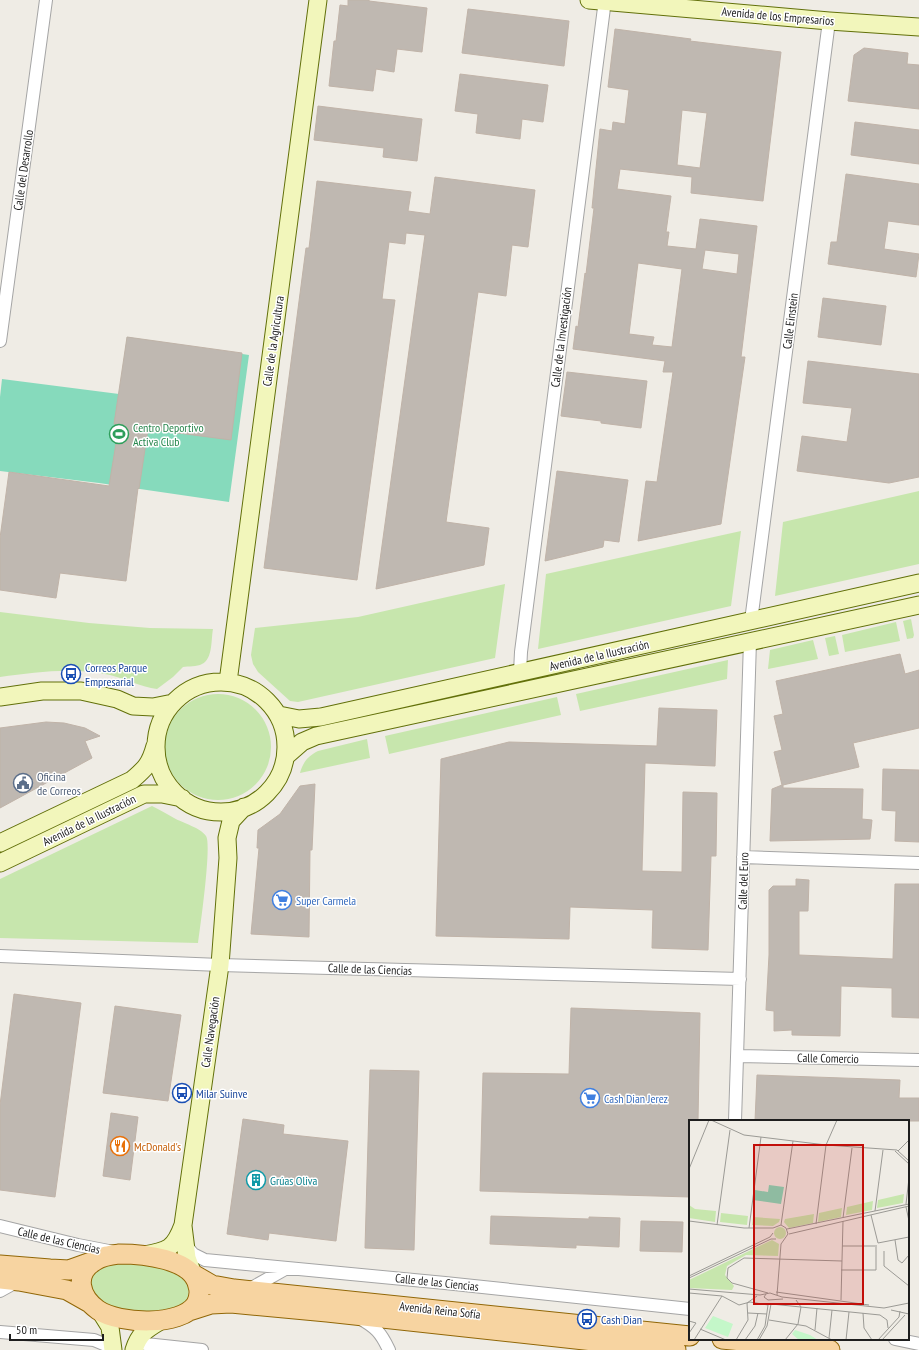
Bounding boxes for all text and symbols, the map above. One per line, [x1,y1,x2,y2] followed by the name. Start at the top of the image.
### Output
[721,4,835,28] street label: Avenida de los Empresarios
[10,129,36,211] street label: Calle del Desarrollo
[547,286,575,388] street label: Calle de la Investigación
[779,292,801,350] street label: Calle Einstein
[259,295,287,387] street label: Calle de la Agricultura
[133,420,204,449] place label: Centro Deportivo Activa Club
[108,423,130,445] sports icon: Centro Deportivo Activa Club
[548,636,650,674] street label: Avenida de la Ilustración
[85,660,147,689] place label: Correos Parque Empresarial
[60,663,82,685] bus stop icon: Correos Parque Empresarial
[37,769,81,798] place label: Oficina de Correos
[12,772,34,794] public building icon: Oficina de Correos
[40,791,138,849] street label: Avenida de la Ilustración
[735,852,751,910] street label: Calle del Euro
[271,889,293,911] supermarket icon: Super Carmela
[296,893,356,908] place label: Super Carmela
[328,960,412,978] street label: Calle de las Ciencias
[198,996,222,1068] street label: Calle Navegación
[797,1050,859,1066] street label: Calle Comercio
[171,1082,193,1104] bus stop icon: Milar Suinve
[196,1086,248,1101] place label: Milar Suinve
[579,1087,601,1109] supermarket icon: Cash Dian Jerez
[604,1091,668,1106] place label: Cash Dian Jerez
[689,1120,909,1340] inset map
[109,1135,131,1157] restaurant icon: McDonald's
[134,1139,181,1154] place label: McDonald's
[245,1169,267,1191] building icon: Grúas Oliva
[270,1173,317,1188] place label: Grúas Oliva
[16,1223,102,1257] street label: Calle de las Ciencias
[394,1270,480,1294] street label: Calle de las Ciencias
[399,1298,481,1322] street label: Avenida Reina Sofía
[576,1308,598,1330] bus stop icon: Cash Dian
[601,1312,642,1327] place label: Cash Dian
[10,1316,103,1342] scale bar
[16,1322,37,1337] text: 50 m

